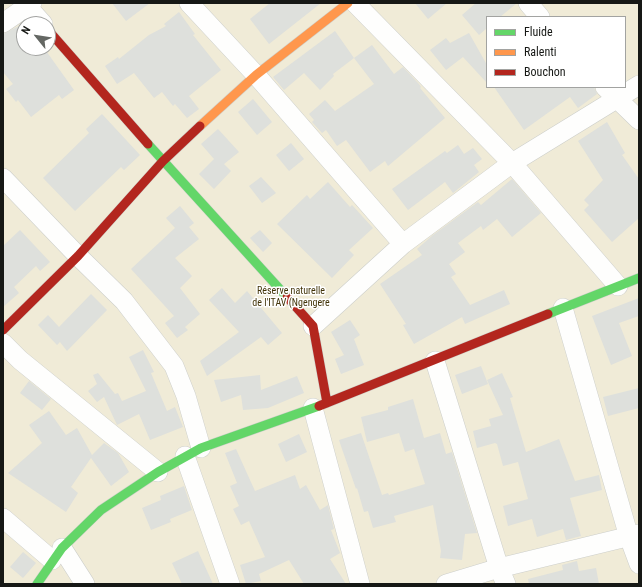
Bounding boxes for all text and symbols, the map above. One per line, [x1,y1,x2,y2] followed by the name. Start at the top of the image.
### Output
[16,16,56,56] north arrow
[486,16,626,88] legend
[19,24,33,36] text: N
[524,25,553,39] text: Fluide
[524,45,557,59] text: Ralenti
[524,65,566,79] text: Bouchon
[252,285,330,308] park label: Réserve naturelle de l'ITAV (Ngengere

